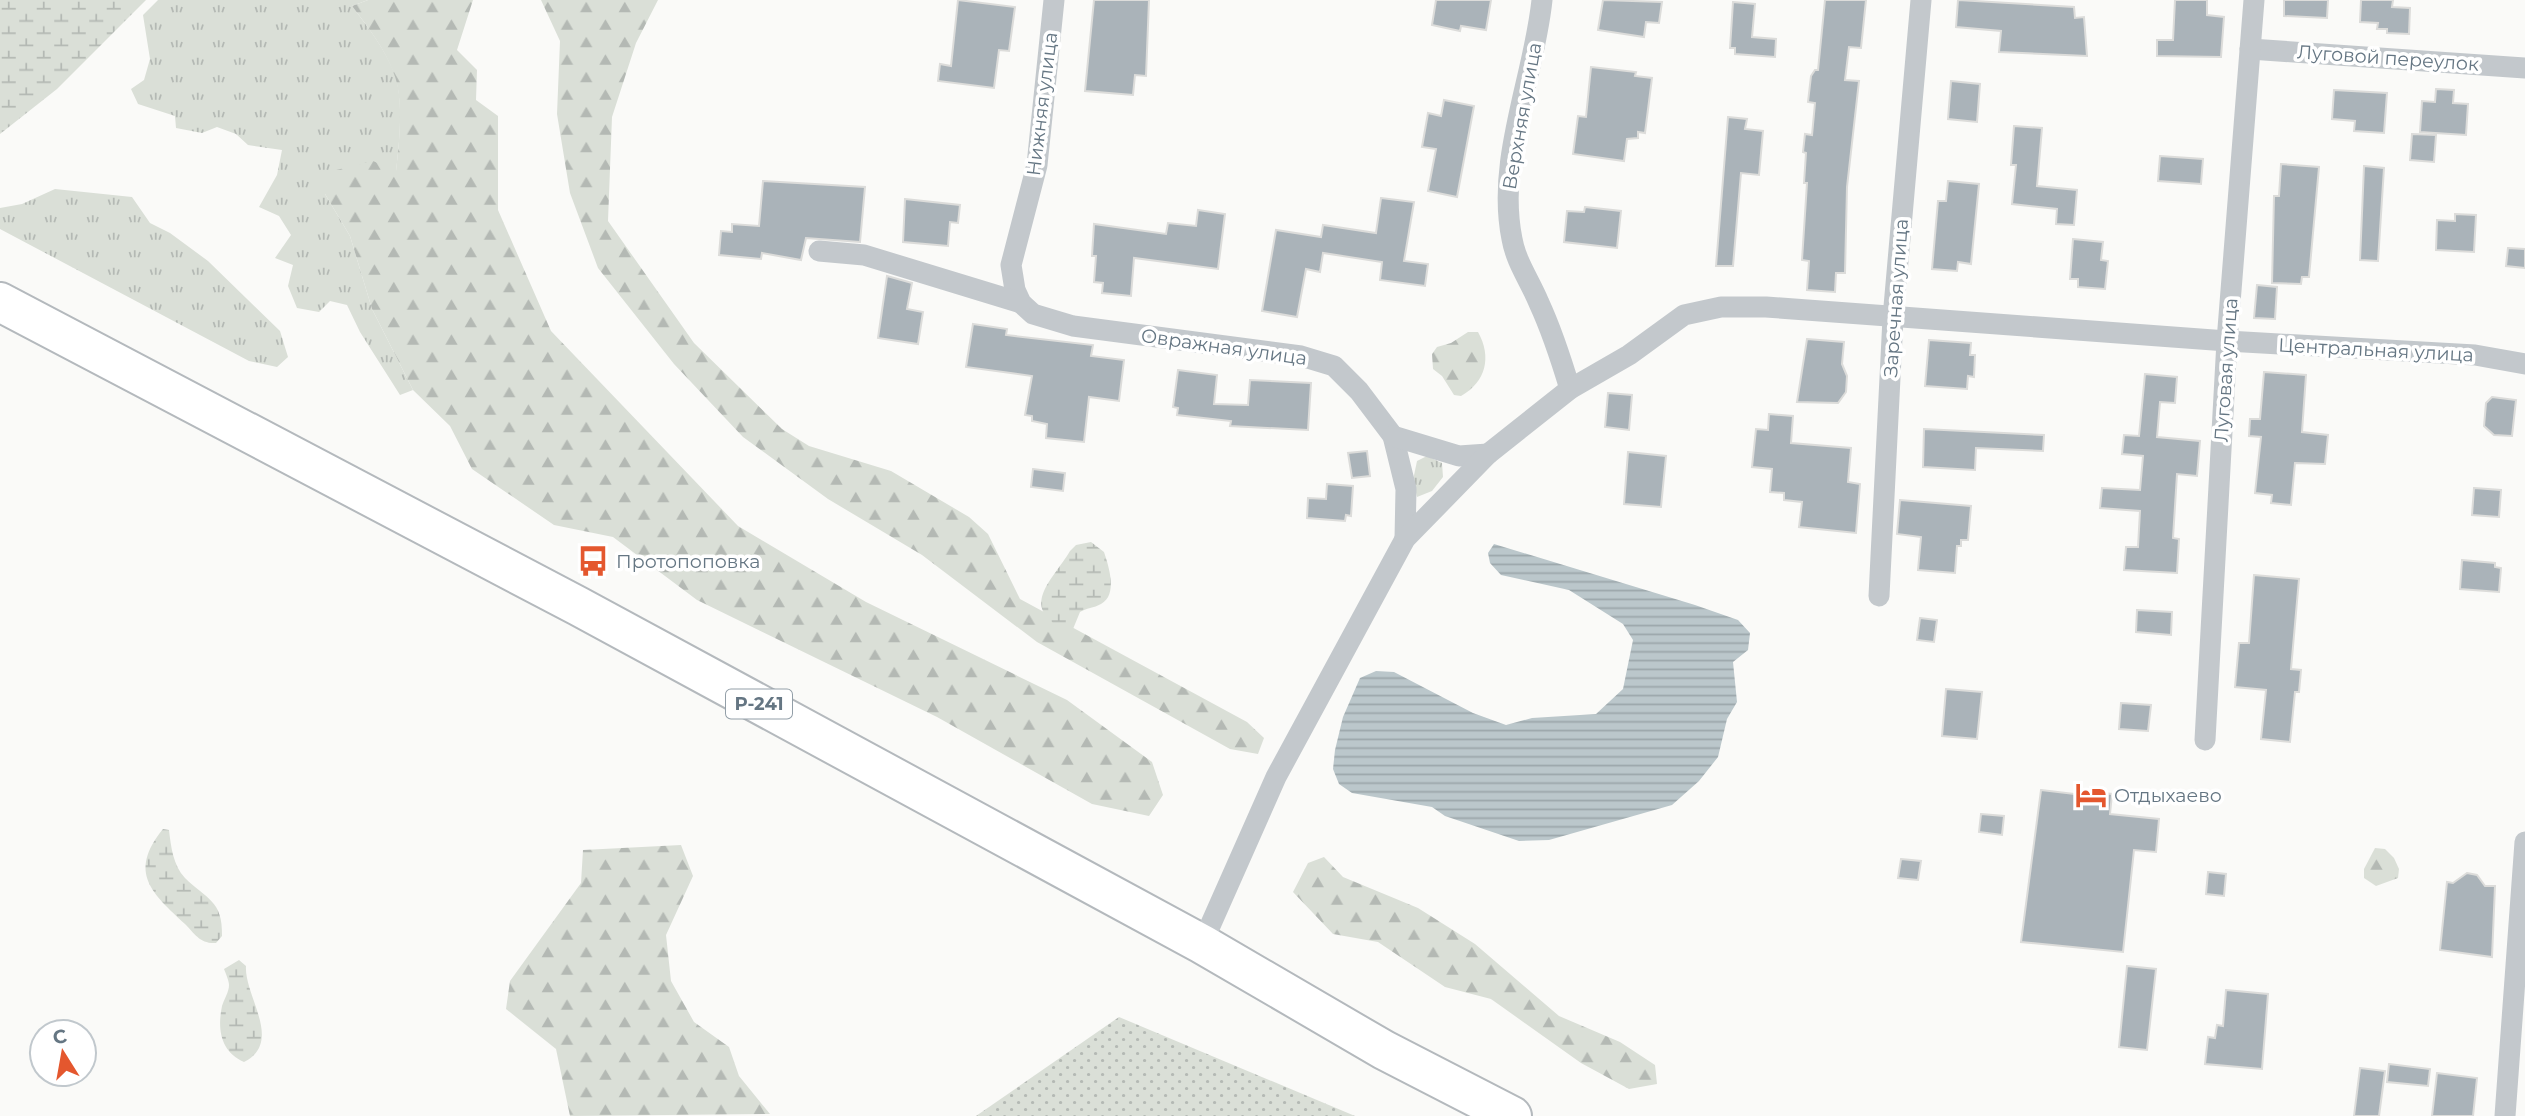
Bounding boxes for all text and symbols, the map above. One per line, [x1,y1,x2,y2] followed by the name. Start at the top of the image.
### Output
[1022,31,1062,177] street label: Нижняя улица
[2296,40,2480,76] street label: Луговой переулок
[1498,41,1546,191] street label: Верхняя улица
[1879,218,1913,378] street label: Заречная улица
[2209,297,2243,443] street label: Луговая улица
[1140,324,1308,370] street label: Овражная улица
[2278,333,2474,367] street label: Центральная улица
[576,544,610,578] bus stop icon: Протопоповка
[616,550,760,573] place label: Протопоповка
[726,690,792,718] road number: Р-241
[2074,778,2108,812] hotel icon: Отдыхаево
[2114,784,2222,807] place label: Отдыхаево
[28,1018,98,1088] north arrow
[51,1024,69,1049] text: С

